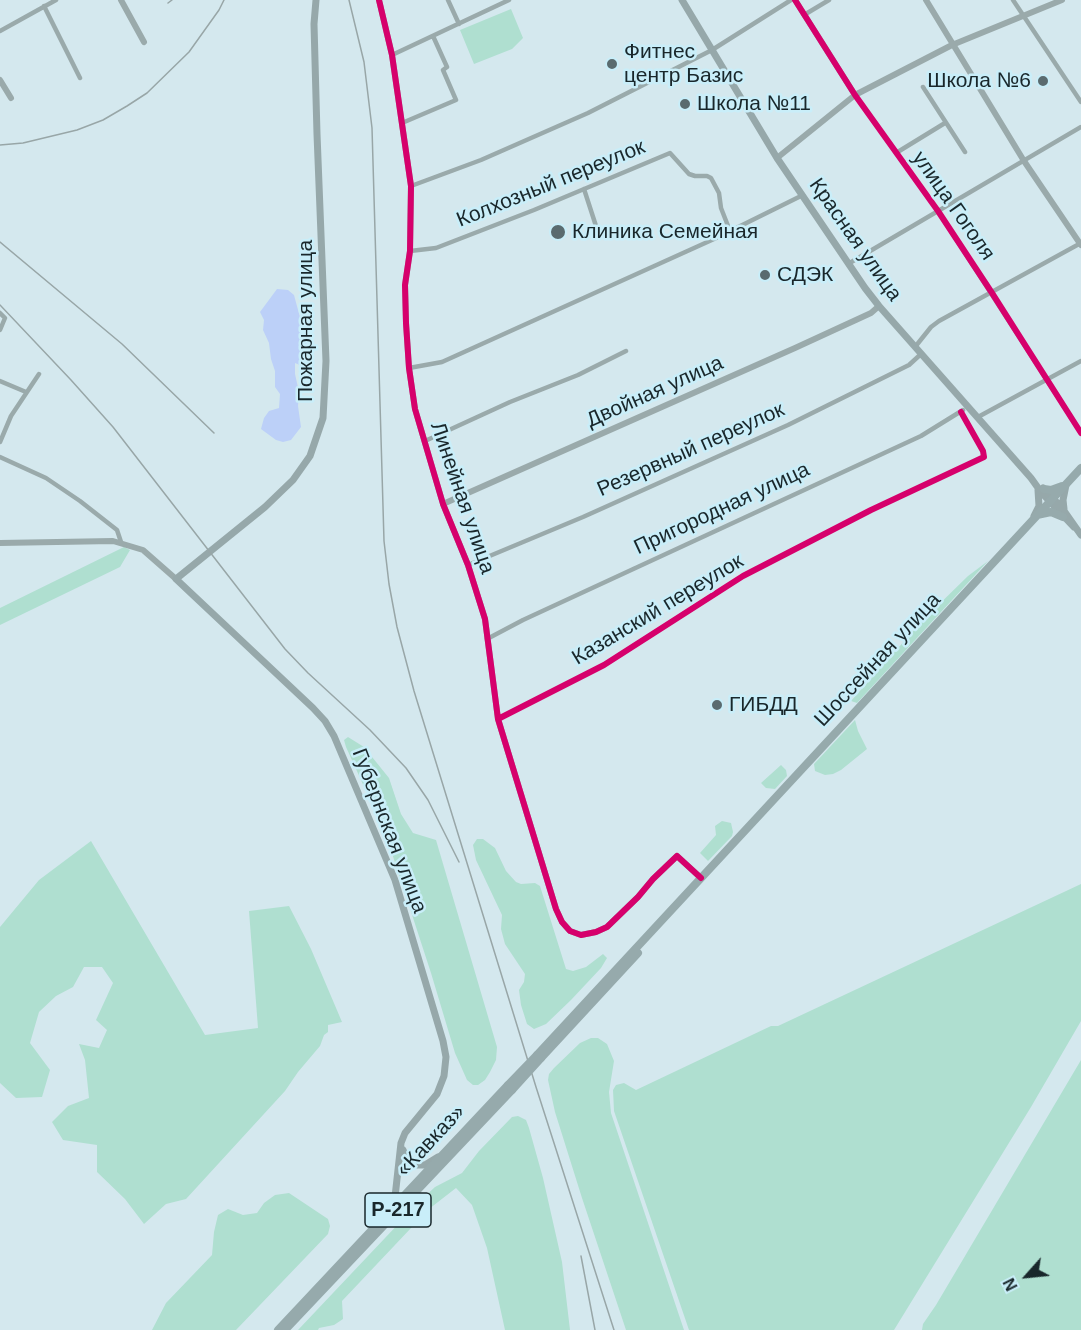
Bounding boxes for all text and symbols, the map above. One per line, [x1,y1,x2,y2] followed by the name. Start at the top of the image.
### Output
[624,39,743,89] place label: Фитнес центр Базис
[605,57,619,71] marker: Фитнес центр Базис
[927,68,1031,94] place label: Школа №6
[1036,74,1050,88] marker: Школа №6
[697,91,811,117] place label: Школа №11
[678,97,692,111] marker: Школа №11
[453,135,649,233] street label: Колхозный переулок
[906,147,1000,265] street label: улица Гоголя
[803,174,907,306] street label: Красная улица
[572,219,758,245] place label: Клиника Семейная
[549,223,567,241] marker: Клиника Семейная
[293,240,319,402] street label: Пожарная улица
[777,262,833,288] place label: СДЭК
[758,268,772,282] marker: СДЭК
[583,351,727,433] street label: Двойная улица
[594,397,788,503] street label: Резервный переулок
[424,419,500,577] street label: Линейная улица
[630,457,814,561] street label: Пригородная улица
[568,549,748,671] street label: Казанский переулок
[810,588,946,732] street label: Шоссейная улица
[729,692,798,718] place label: ГИБДД
[710,698,724,712] marker: ГИБДД
[346,745,432,917] street label: Губернская улица
[391,1100,471,1182] street label: «Кавказ»
[365,1193,431,1227] road number: Р-217
[997,1246,1057,1306] north arrow
[1000,1275,1021,1293] text: N

